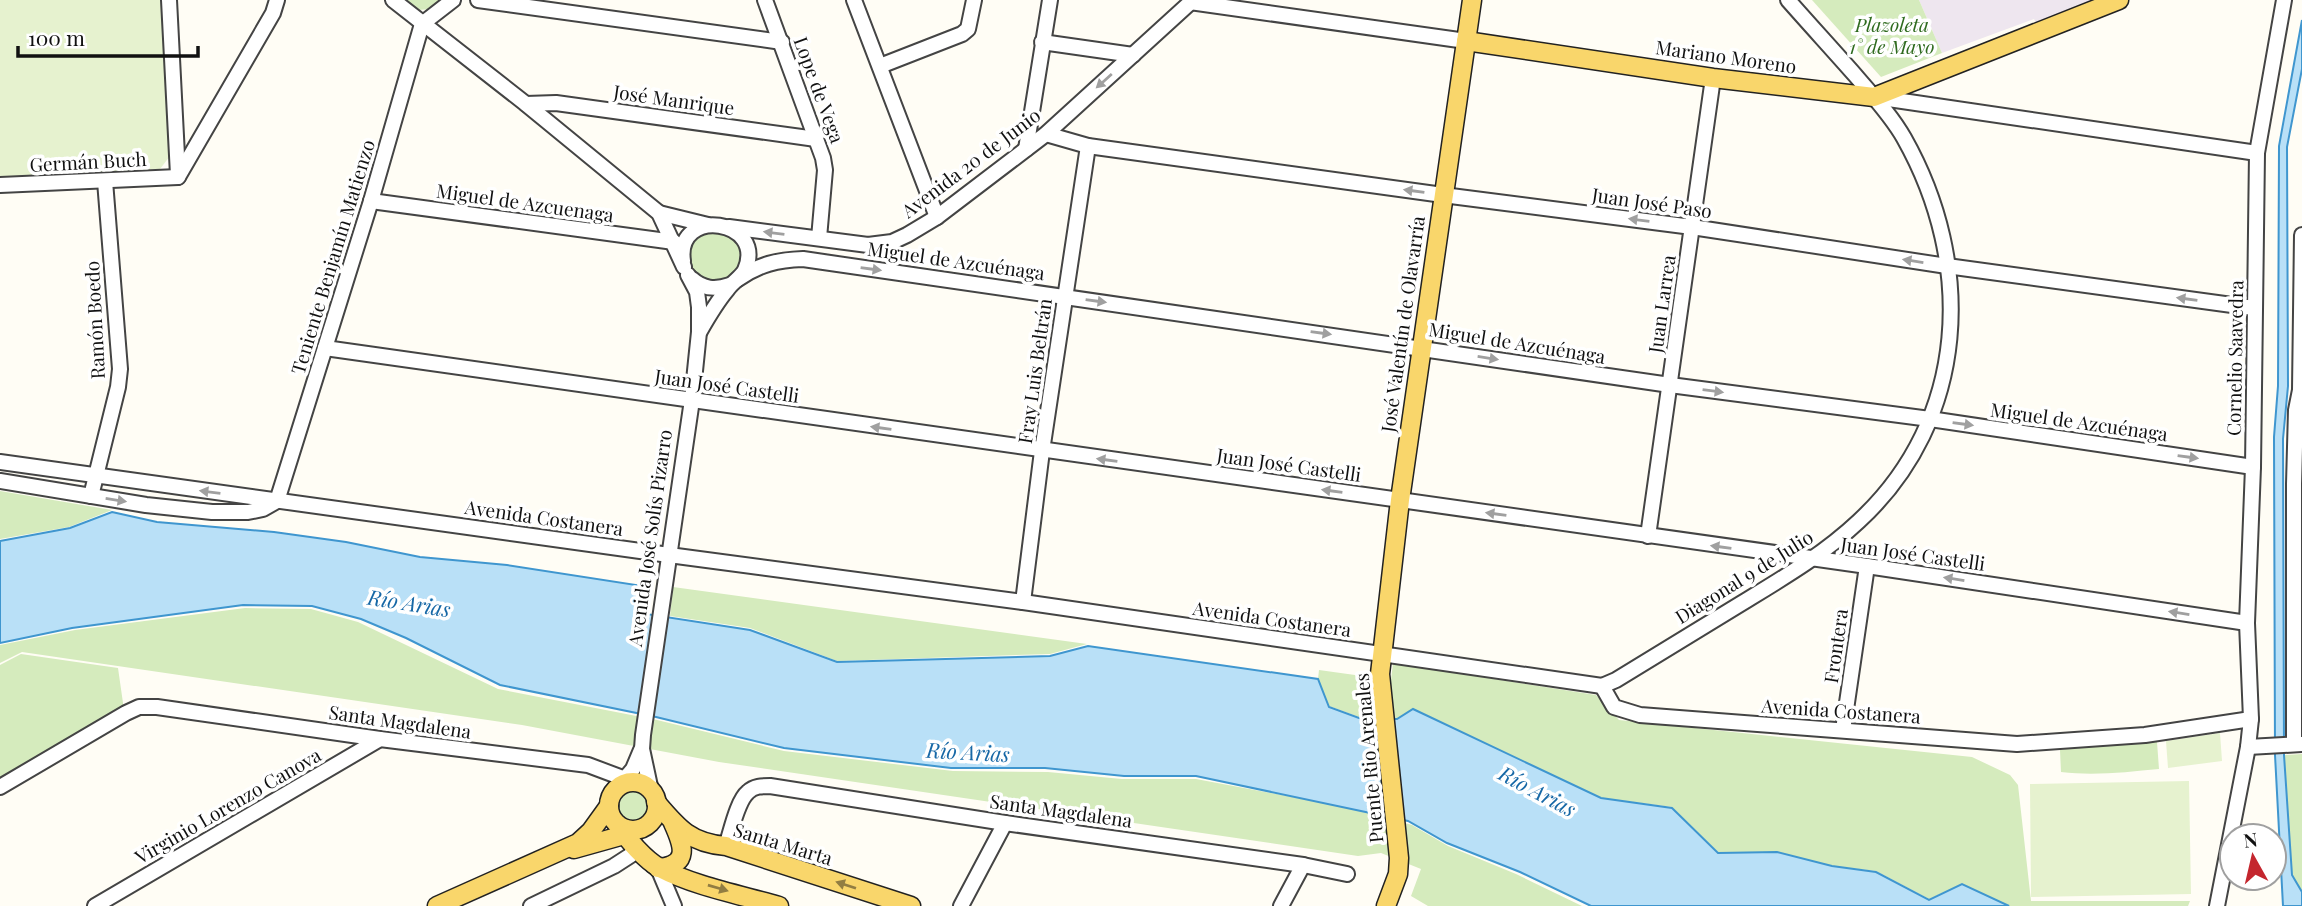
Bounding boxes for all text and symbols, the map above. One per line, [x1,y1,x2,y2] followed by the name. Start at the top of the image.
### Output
[1849,11,1935,59] park label: Plazoleta 1° de Mayo
[18,14,198,58] scale bar
[28,23,85,51] text: 100 m
[789,33,851,147] street label: Lope de Vega
[1654,33,1798,79] street label: Mariano Moreno
[1095,73,1113,89] one-way arrow
[611,78,736,120] street label: José Manrique
[895,101,1045,224] street label: Avenida 20 de Junio
[284,136,380,377] street label: Teniente Benjamín Matienzo
[29,145,147,177] street label: Germán Buch
[435,177,616,227] street label: Miguel de Azcuenaga
[1589,181,1714,223] street label: Juan José Paso
[1403,186,1425,197] one-way arrow
[1374,214,1430,435] street label: José Valentín de Olavarría
[1628,215,1650,226] one-way arrow
[762,227,784,238] one-way arrow
[866,235,1047,285] street label: Miguel de Azcuénaga
[1641,253,1681,356] street label: Juan Larrea
[1902,255,1924,266] one-way arrow
[78,260,110,380] street label: Ramón Boedo
[860,263,882,274] one-way arrow
[2220,279,2248,436] street label: Cornelio Saavedra
[2176,293,2198,304] one-way arrow
[1011,296,1057,445] street label: Fray Luis Beltrán
[1085,296,1107,307] one-way arrow
[1427,315,1608,369] street label: Miguel de Azcuénaga
[1310,328,1332,339] one-way arrow
[1477,353,1499,364] one-way arrow
[652,362,801,408] street label: Juan José Castelli
[1703,386,1725,397] one-way arrow
[1989,396,2170,446] street label: Miguel de Azcuénaga
[1952,419,1974,430] one-way arrow
[870,422,892,433] one-way arrow
[621,428,677,649] street label: Avenida José Solís Pizarro
[1214,441,1363,487] street label: Juan José Castelli
[2177,452,2199,463] one-way arrow
[1095,454,1117,465] one-way arrow
[1321,485,1343,496] one-way arrow
[199,486,221,497] one-way arrow
[462,493,626,541] street label: Avenida Costanera
[105,495,127,506] one-way arrow
[1485,508,1507,519] one-way arrow
[1670,523,1817,629] street label: Diagonal 9 de Julio
[1838,530,1987,576] street label: Juan José Castelli
[1710,541,1732,552] one-way arrow
[1943,573,1965,584] one-way arrow
[365,582,453,622] water label: Río Arias
[1190,594,1354,642] street label: Avenida Costanera
[1817,606,1853,685] street label: Frontera
[2168,607,2190,618] one-way arrow
[1348,672,1388,844] street label: Puente Rio Arenales
[1760,691,1922,729] street label: Avenida Costanera
[327,698,474,744] street label: Santa Magdalena
[925,735,1010,767] water label: Río Arias
[129,741,326,870] street label: Virginio Lorenzo Canova
[1494,758,1581,822] water label: Río Arias
[988,787,1135,833] street label: Santa Magdalena
[731,816,837,871] street label: Santa Marta
[2218,822,2288,892] north arrow
[2242,825,2259,853] text: N
[835,879,856,890] one-way arrow
[708,884,729,894] one-way arrow

